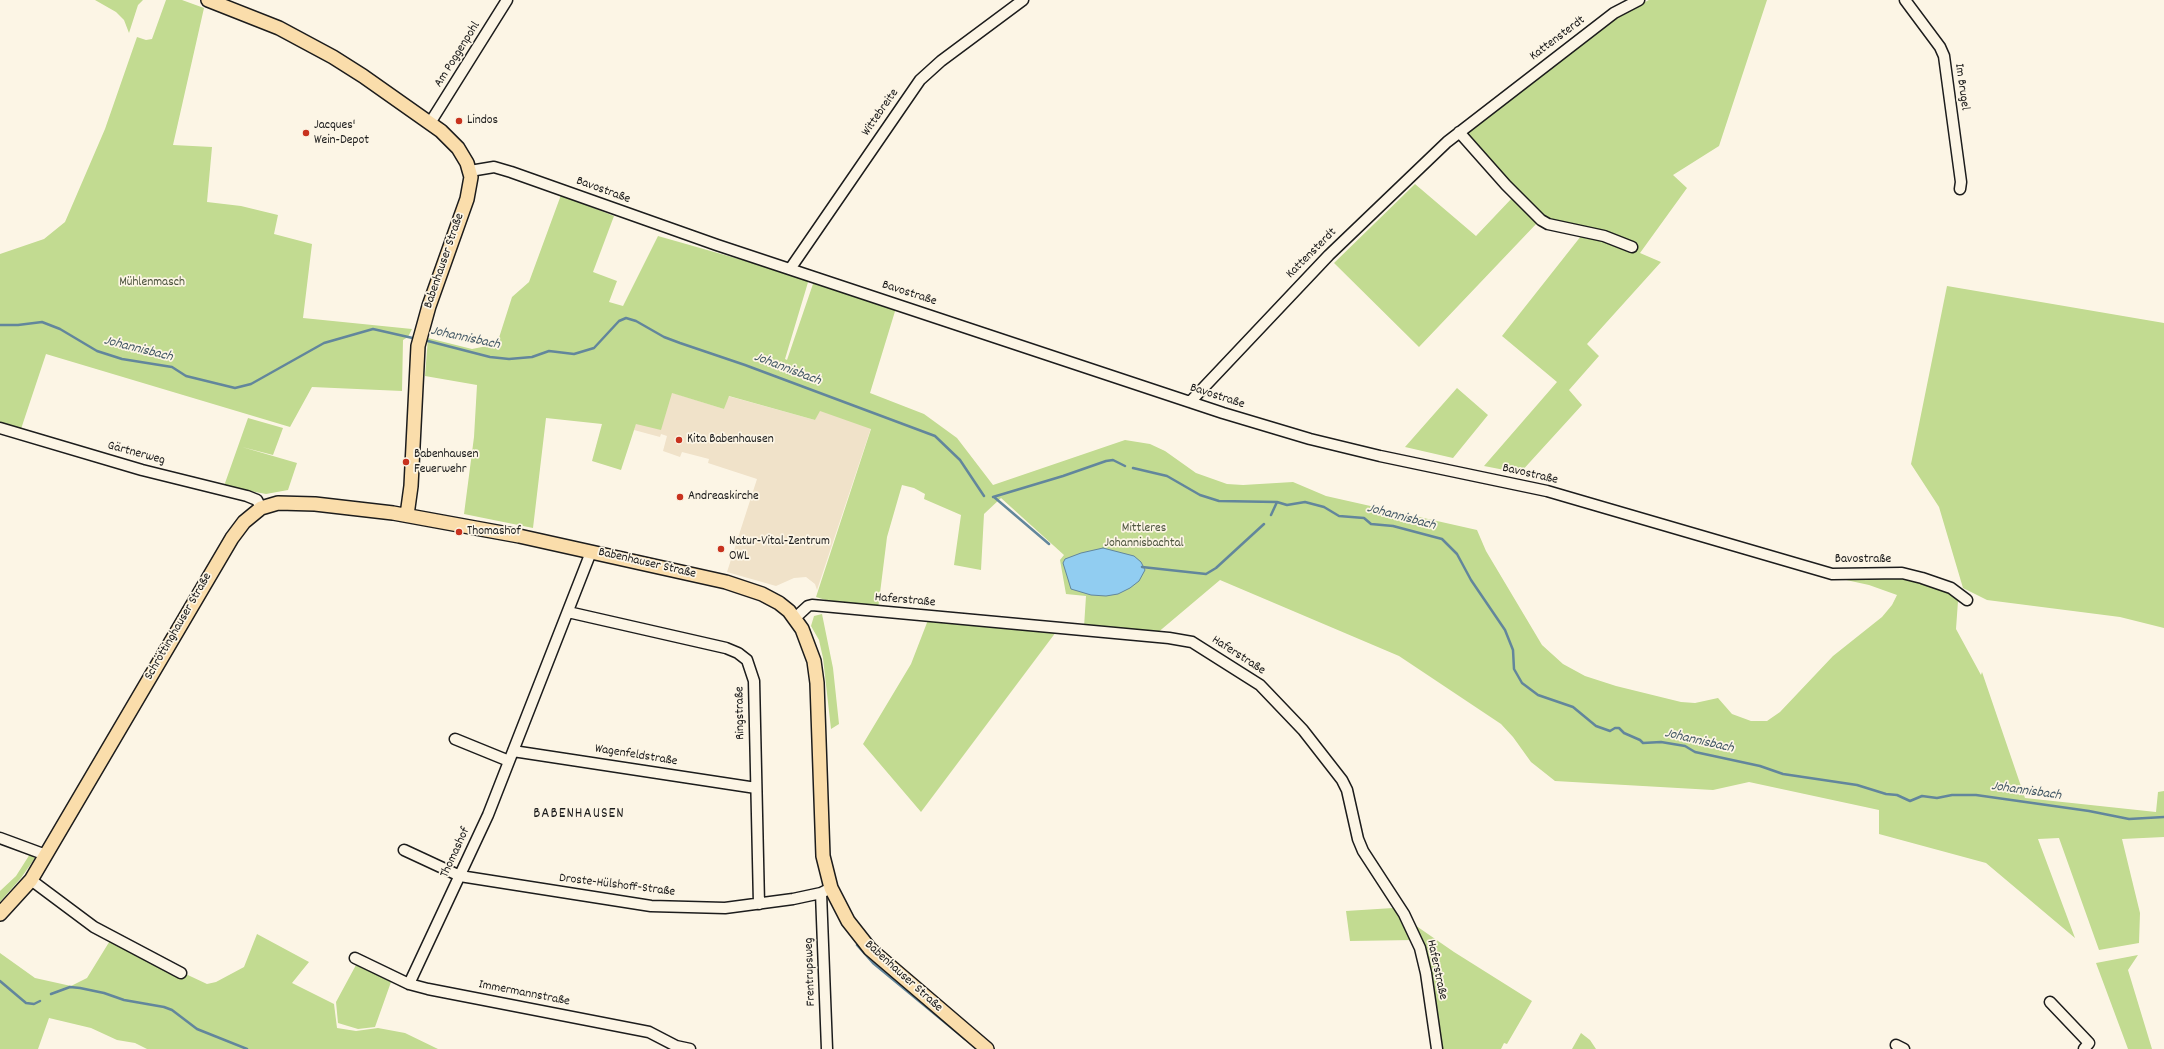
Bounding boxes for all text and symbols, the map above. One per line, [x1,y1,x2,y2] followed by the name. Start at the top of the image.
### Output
[1527,13,1589,65] street label: Kattensterdt
[432,19,484,91] street label: Am Poggenpohl
[1950,63,1972,111] street label: Im Brugel
[859,86,903,140] street label: Wittebreite
[467,113,498,129] place label: Lindos
[454,116,464,126] marker: Lindos
[314,118,369,149] place label: Jacques' Wein-Depot
[301,128,311,138] marker: Jacques' Wein-Depot
[574,174,632,208] street label: Bavostraße
[421,211,469,311] street label: Babenhauser Straße
[1283,225,1341,283] street label: Kattensterdt
[119,275,185,291] park label: Mühlenmasch
[880,278,938,310] street label: Bavostraße
[429,323,501,355] water label: Johannisbach
[102,333,174,367] water label: Johannisbach
[751,350,823,390] water label: Johannisbach
[1188,381,1246,413] street label: Bavostraße
[687,432,774,448] place label: Kita Babenhausen
[674,435,684,445] marker: Kita Babenhausen
[105,439,167,469] street label: Gärtnerweg
[414,447,478,478] place label: Babenhausen Feuerwehr
[401,457,411,467] marker: Babenhausen Feuerwehr
[1501,461,1559,489] street label: Bavostraße
[688,489,759,505] place label: Andreaskirche
[675,492,685,502] marker: Andreaskirche
[1365,501,1437,535] water label: Johannisbach
[1104,521,1184,552] park label: Mittleres Johannisbachtal
[467,524,521,540] place label: Thomashof
[454,527,464,537] marker: Thomashof
[729,534,830,565] place label: Natur-Vital-Zentrum OWL
[716,544,726,554] marker: Natur-Vital-Zentrum OWL
[597,545,697,583] street label: Babenhauser Straße
[1835,552,1891,568] street label: Bavostraße
[142,571,216,683] street label: Schröttinghauser Straße
[874,591,936,611] street label: Haferstraße
[1208,633,1268,679] street label: Haferstraße
[733,686,749,740] street label: Ringstraße
[1663,726,1735,758] water label: Johannisbach
[594,742,678,770] street label: Wagenfeldstraße
[1990,779,2062,805] water label: Johannisbach
[533,806,625,824] district label: BABENHAUSEN
[438,825,474,881] street label: Thomashof
[558,871,676,901] street label: Droste-Hülshoff-Straße
[802,937,820,1007] street label: Frentrupsweg
[861,938,945,1016] street label: Babenhauser Straße
[1422,939,1450,1001] street label: Haferstraße
[477,978,571,1010] street label: Immermannstraße

